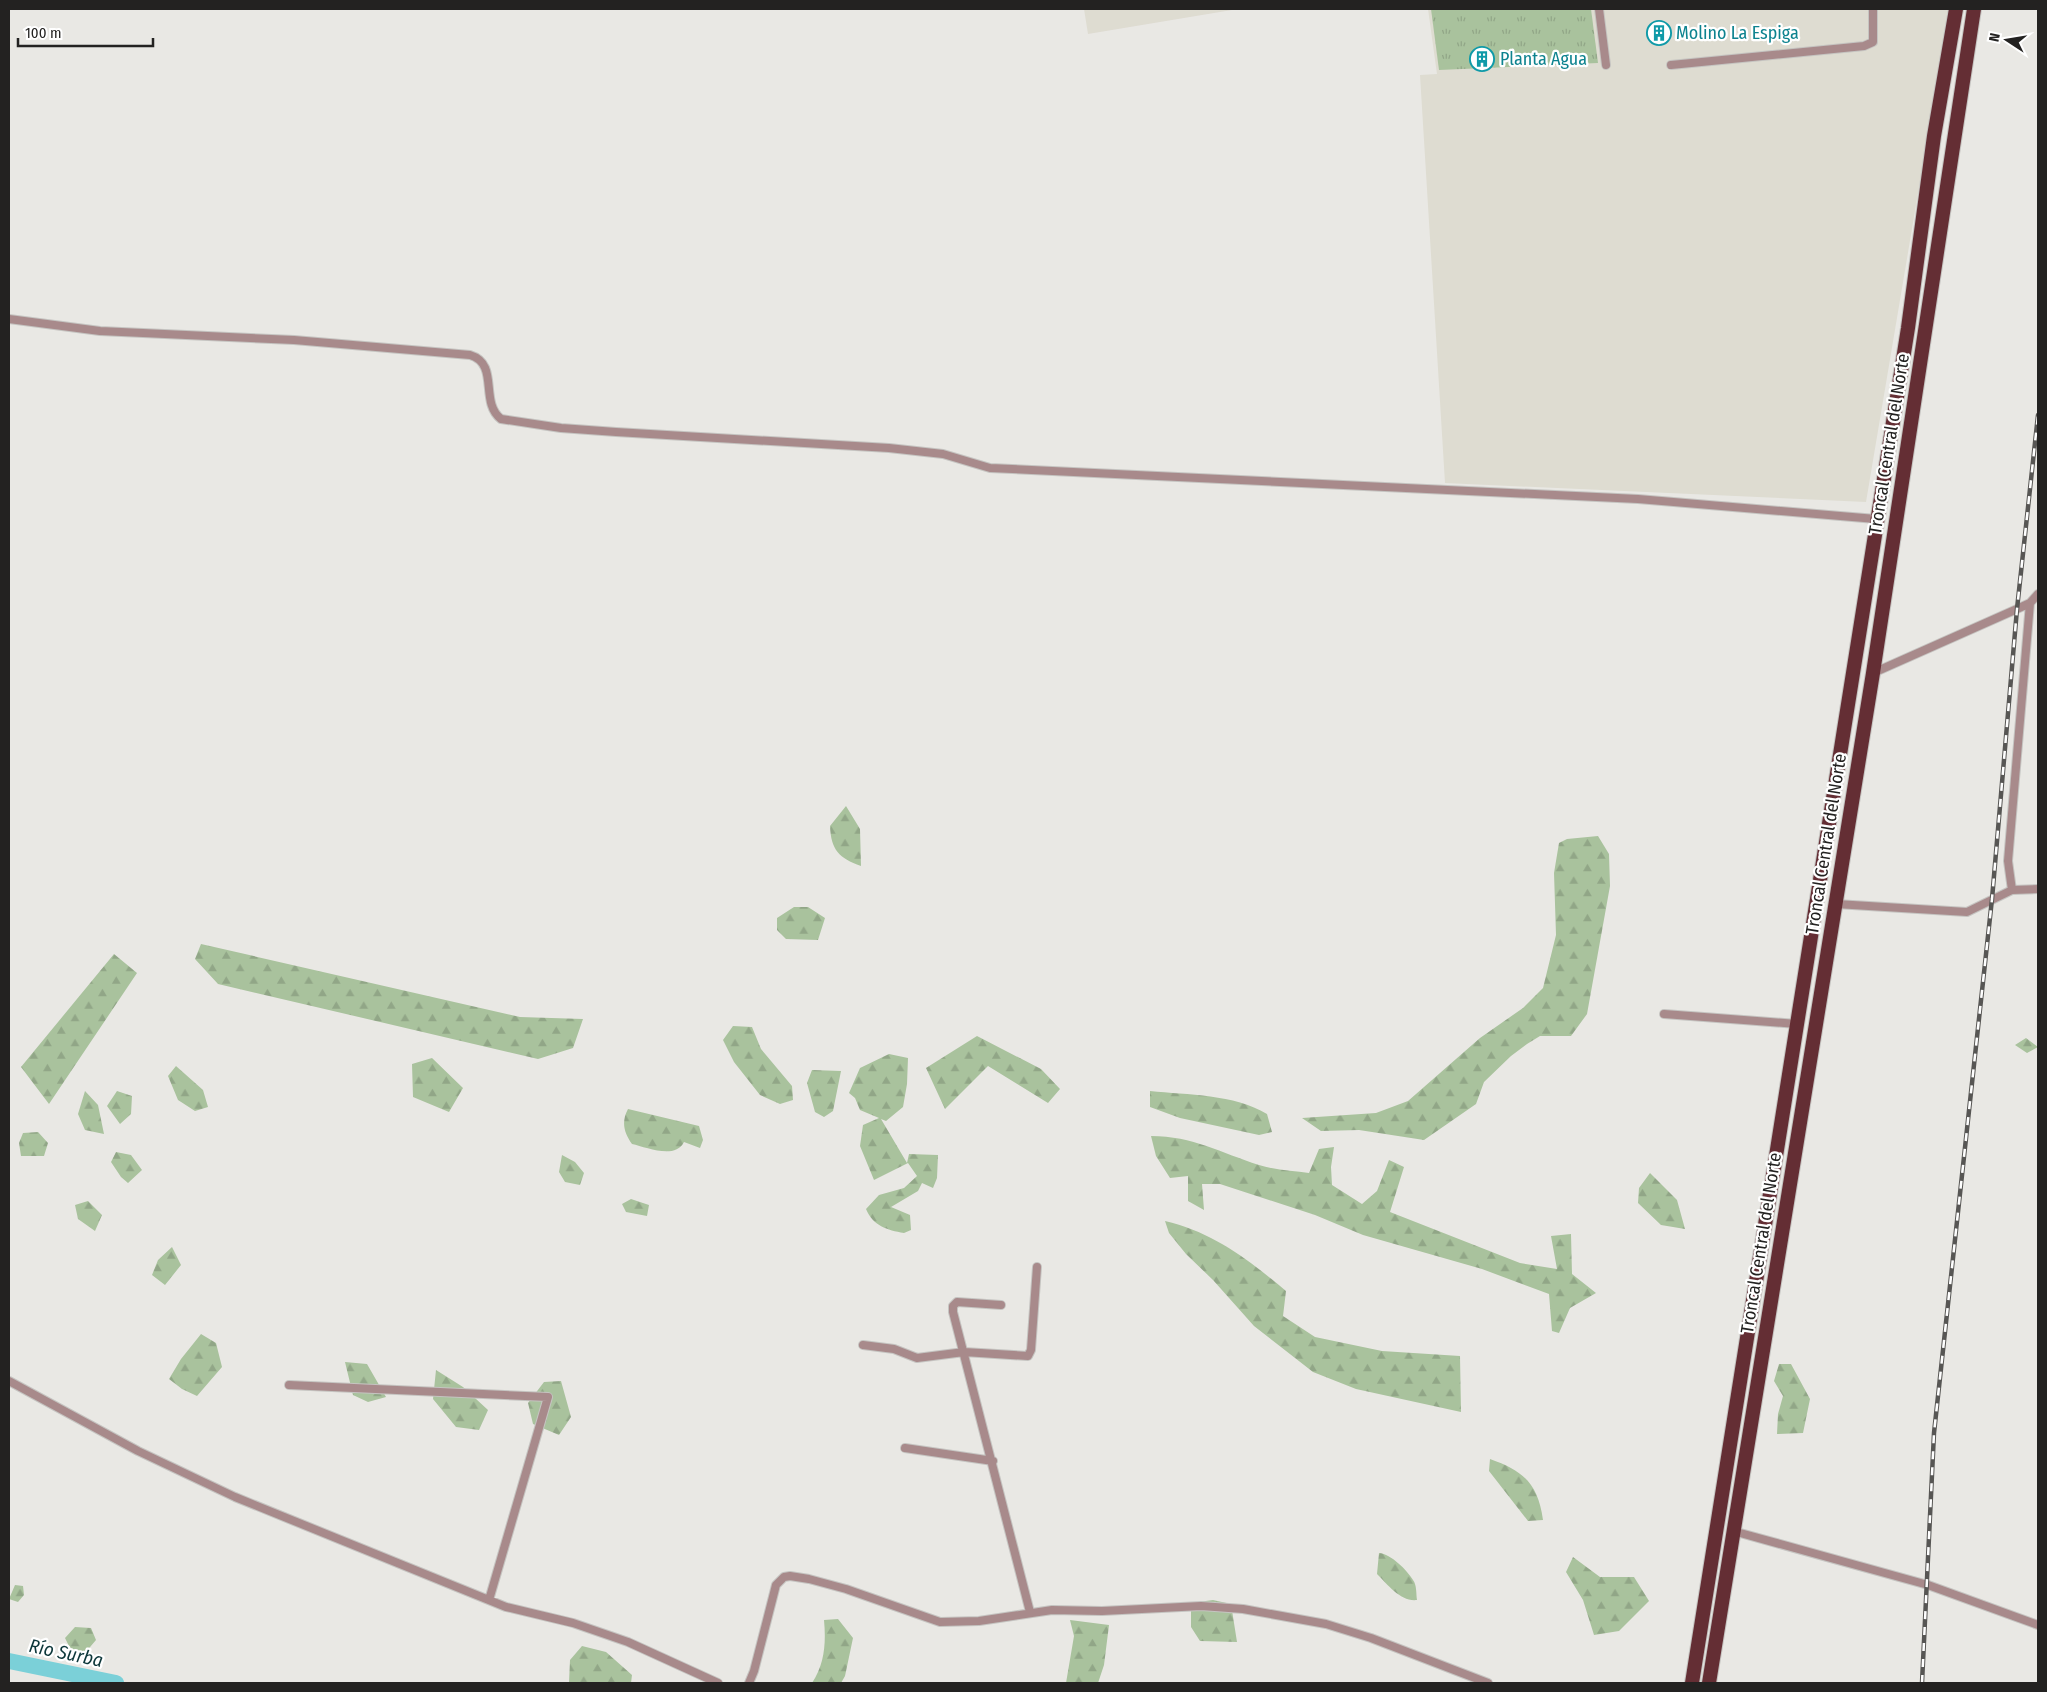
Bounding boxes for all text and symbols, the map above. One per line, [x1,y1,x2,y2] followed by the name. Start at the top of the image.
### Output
[18,15,152,47] scale bar
[1982,15,2032,65] north arrow
[1646,20,1672,46] building icon: Molino La Espiga
[1676,22,1799,44] place label: Molino La Espiga
[25,24,62,42] text: 100 m
[1986,32,2004,43] text: N
[1469,46,1495,72] building icon: Planta Agua
[1500,48,1587,70] place label: Planta Agua
[1864,352,1914,536] street label: Troncal Central del Norte
[1801,752,1851,936] street label: Troncal Central del Norte
[1736,1151,1786,1335] street label: Troncal Central del Norte
[27,1634,105,1672] water label: Río Surba

